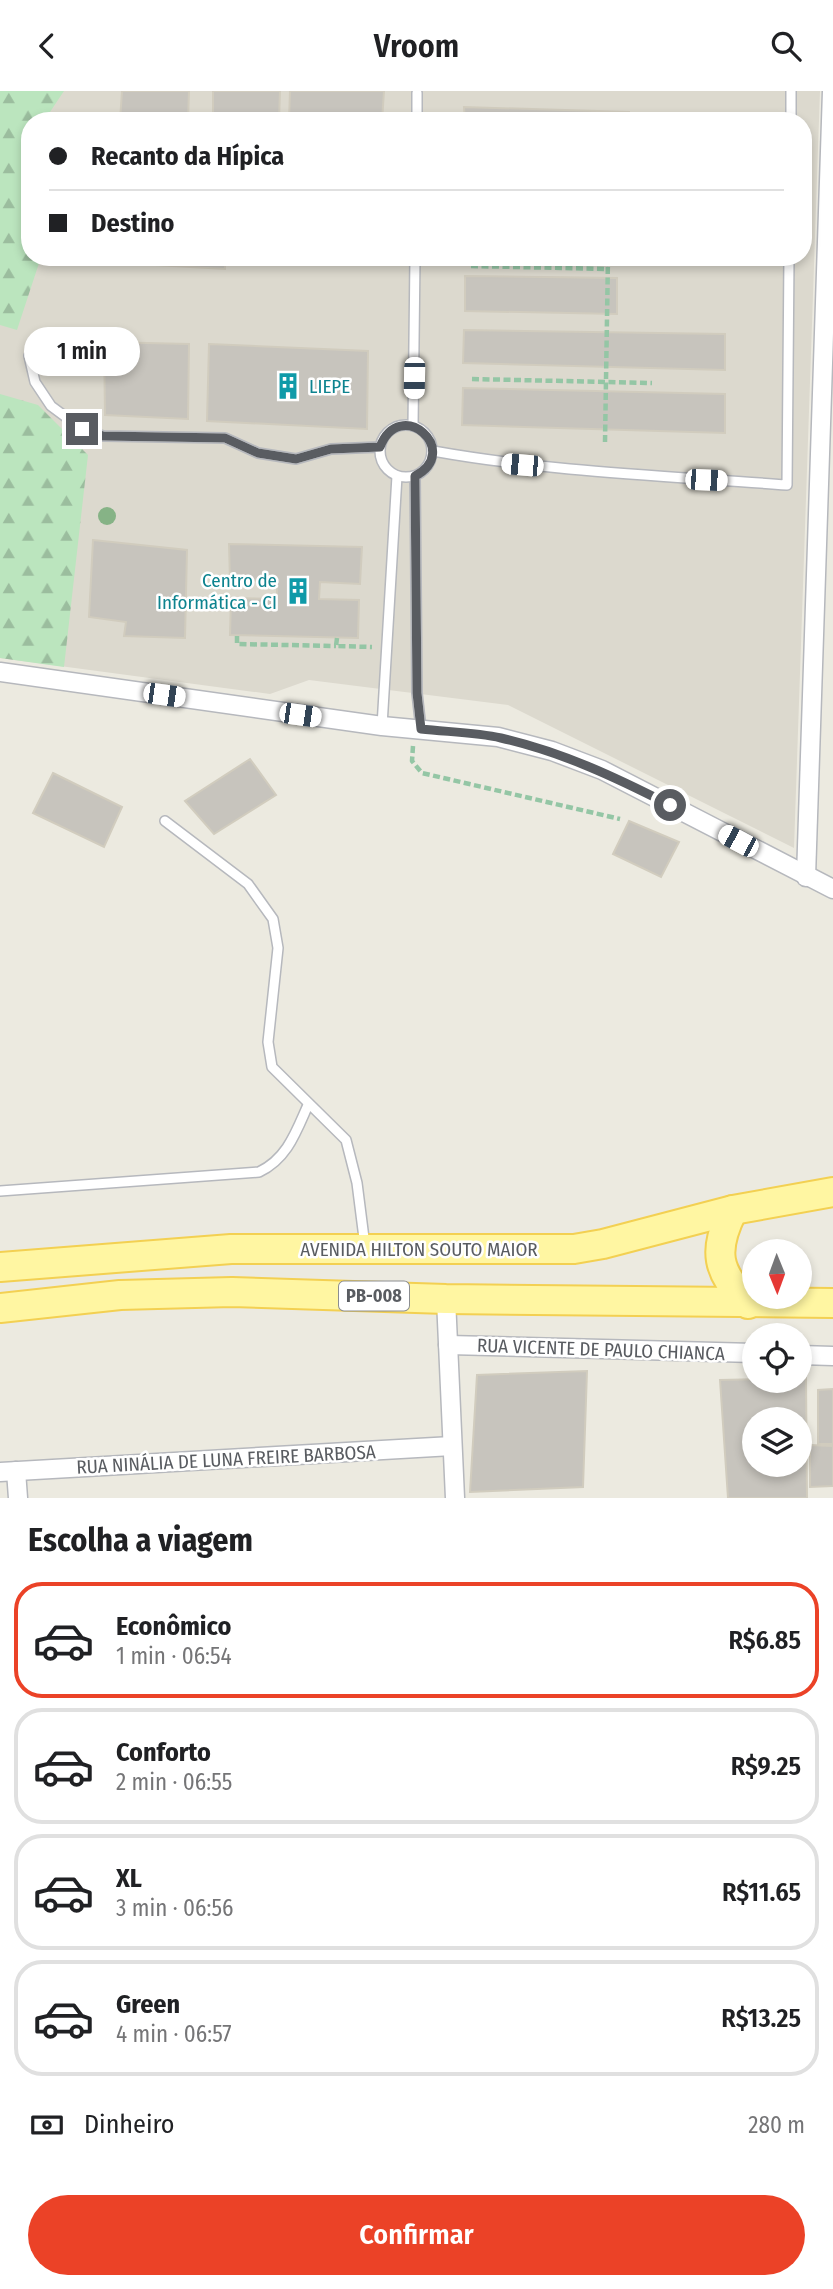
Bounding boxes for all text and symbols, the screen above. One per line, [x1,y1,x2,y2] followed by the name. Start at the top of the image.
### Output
[28,27,66,65] icon: back
[374,27,459,65] text: Vroom
[767,27,805,65] icon: search
[91,141,284,172] text: Recanto da Hípica
[91,208,174,239] text: Destino
[24,327,140,377] callout: 1 min
[57,337,107,365] text: 1 min
[404,357,425,399] car
[273,371,303,401] building icon: LIEPE
[309,375,350,398] place label: LIEPE
[66,413,98,445] route end
[501,453,544,477] car
[685,469,728,491] car
[157,569,277,614] place label: Centro de Informática - CI
[283,576,313,606] building icon: Centro de Informática - CI
[142,682,187,708] car
[278,702,323,728] car
[654,789,686,821] route start
[715,822,762,860] car
[300,1238,538,1261] street label: AVENIDA HILTON SOUTO MAIOR
[742,1239,812,1309] north arrow
[742,1239,812,1477] map controls
[339,1281,409,1311] road number: PB-008
[742,1323,812,1393] button: locate
[477,1334,725,1365] street label: RUA VICENTE DE PAULO CHIANCA
[742,1407,812,1477] button: layers
[76,1440,376,1479] street label: RUA NINÁLIA DE LUNA FREIRE BARBOSA
[28,1521,253,1559] text: Escolha a viagem
[32,1609,95,1672] icon: car
[116,1611,231,1642] text: Econômico
[728,1625,801,1656] text: R$6.85
[116,1642,232,1670] text: 1 min · 06:54
[32,1735,95,1798] icon: car
[116,1737,211,1768] text: Conforto
[731,1751,801,1782] text: R$9.25
[116,1768,232,1796] text: 2 min · 06:55
[32,1861,95,1924] icon: car
[116,1863,142,1894] text: XL
[722,1877,801,1908] text: R$11.65
[116,1894,233,1922] text: 3 min · 06:56
[32,1987,95,2050] icon: car
[116,1989,180,2020] text: Green
[721,2003,801,2034] text: R$13.25
[116,2020,232,2048] text: 4 min · 06:57
[28,2106,66,2144] icon: cash
[84,2109,174,2140] text: Dinheiro
[748,2111,805,2139] text: 280 m
[28,2195,805,2275] button: Confirmar

